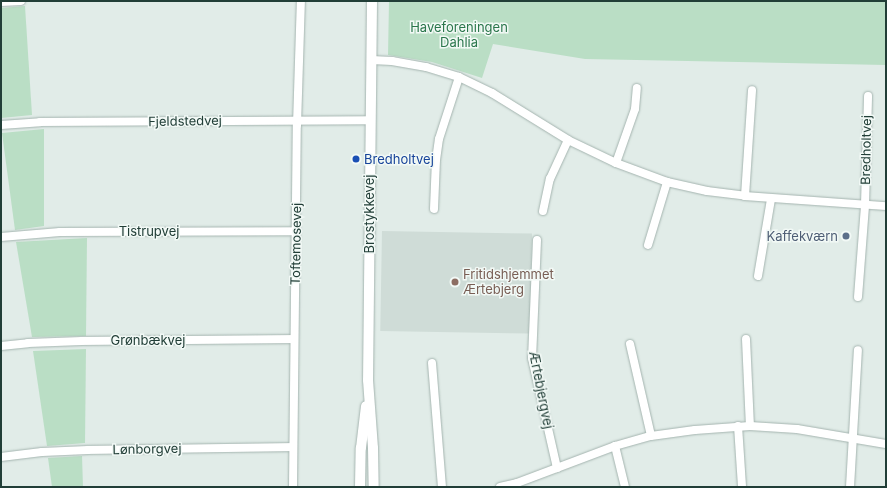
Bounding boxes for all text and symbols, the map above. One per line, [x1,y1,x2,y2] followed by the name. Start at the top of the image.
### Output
[410,20,508,51] park label: Haveforeningen Dahlia
[148,113,222,129] street label: Fjeldstedvej
[858,115,874,185] street label: Bredholtvej
[364,151,434,167] place label: Bredholtvej
[351,154,361,164] marker: Bredholtvej
[361,175,377,253] street label: Brostykkevej
[287,203,305,285] street label: Toftemosevej
[119,223,179,239] street label: Tistrupvej
[767,228,838,244] place label: Kaffekværn
[841,231,851,241] marker: Kaffekværn
[463,267,554,298] place label: Fritidshjemmet Ærtebjerg
[450,277,460,287] marker: Fritidshjemmet Ærtebjerg
[111,332,185,348] street label: Grønbækvej
[526,350,556,430] street label: Ærtebjergvej
[112,441,182,457] street label: Lønborgvej

